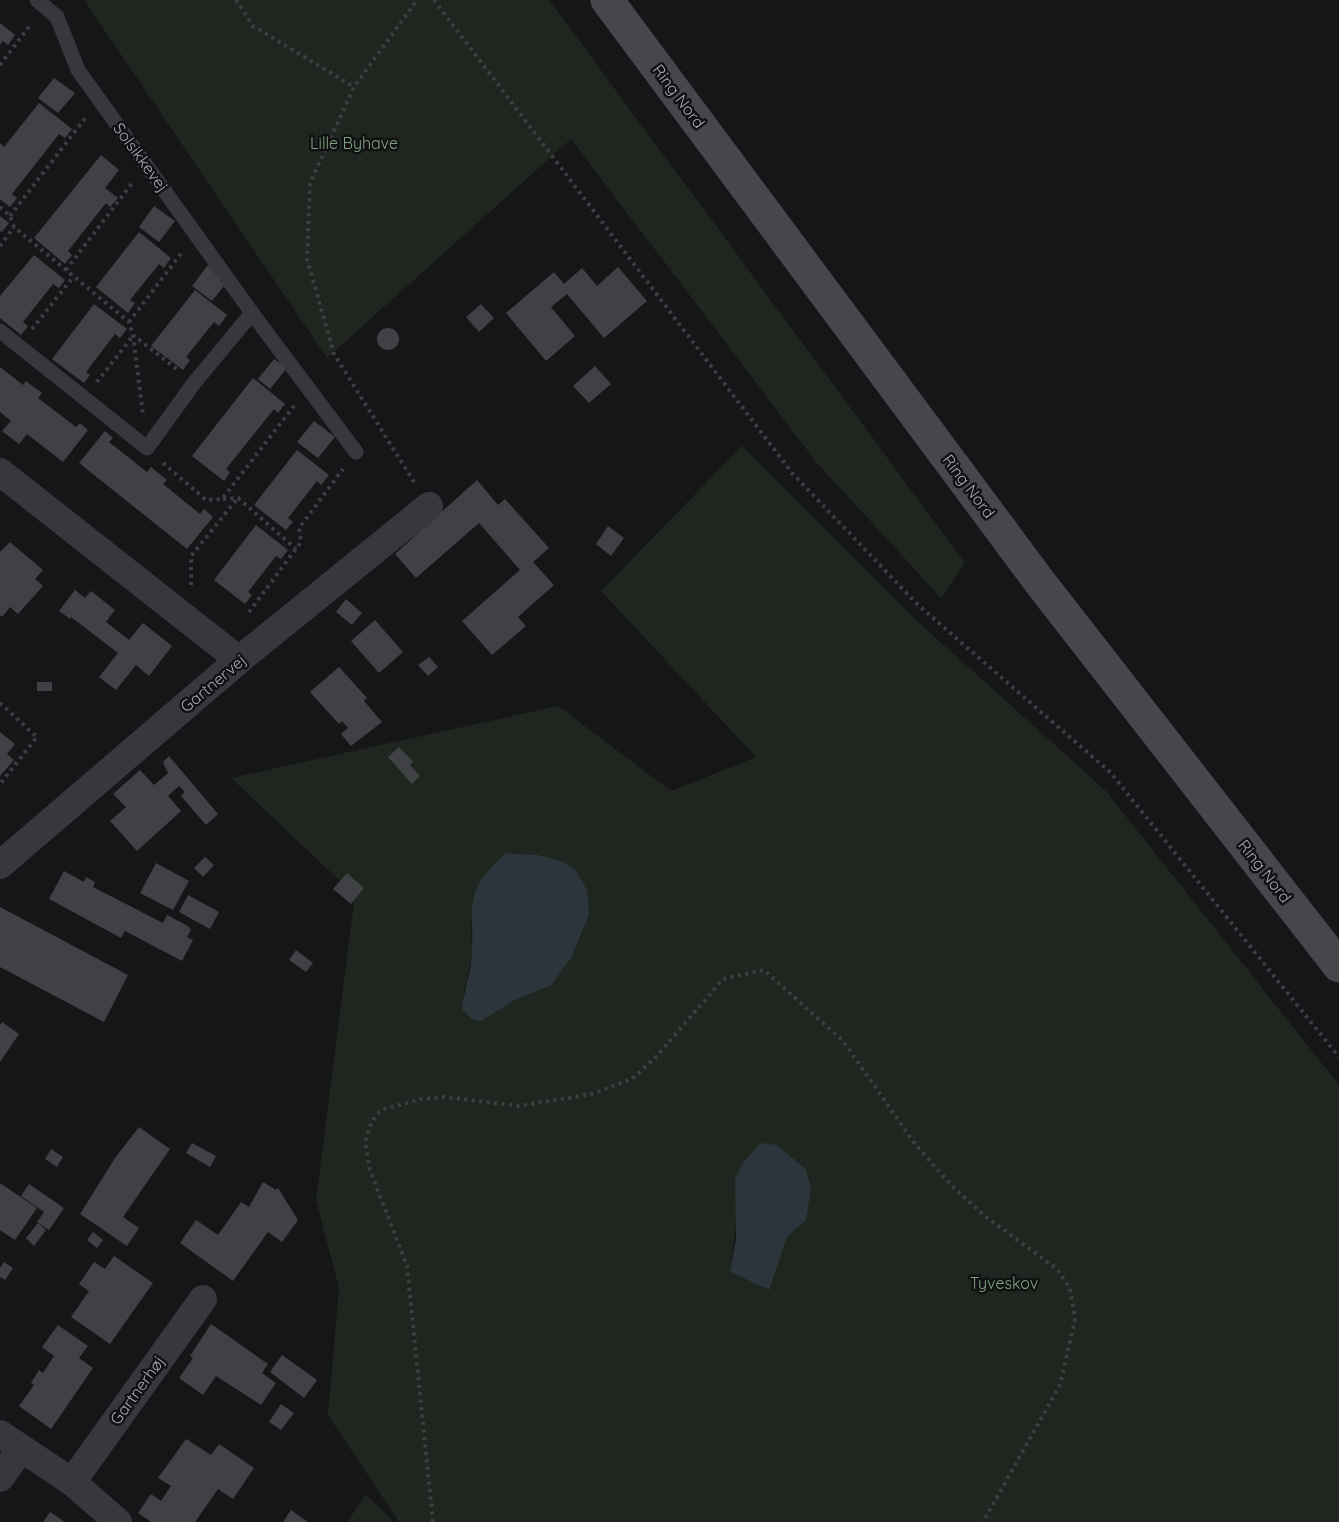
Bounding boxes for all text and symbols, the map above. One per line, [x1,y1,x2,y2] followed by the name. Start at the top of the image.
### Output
[649,60,709,132] street label: Ring Nord
[109,118,173,196] street label: Solsikkevej
[310,133,398,153] park label: Lille Byhave
[939,450,999,522] street label: Ring Nord
[176,650,250,716] street label: Gartnervej
[1234,835,1296,907] street label: Ring Nord
[970,1273,1038,1293] park label: Tyveskov
[105,1352,169,1428] street label: Gartnerhøj

